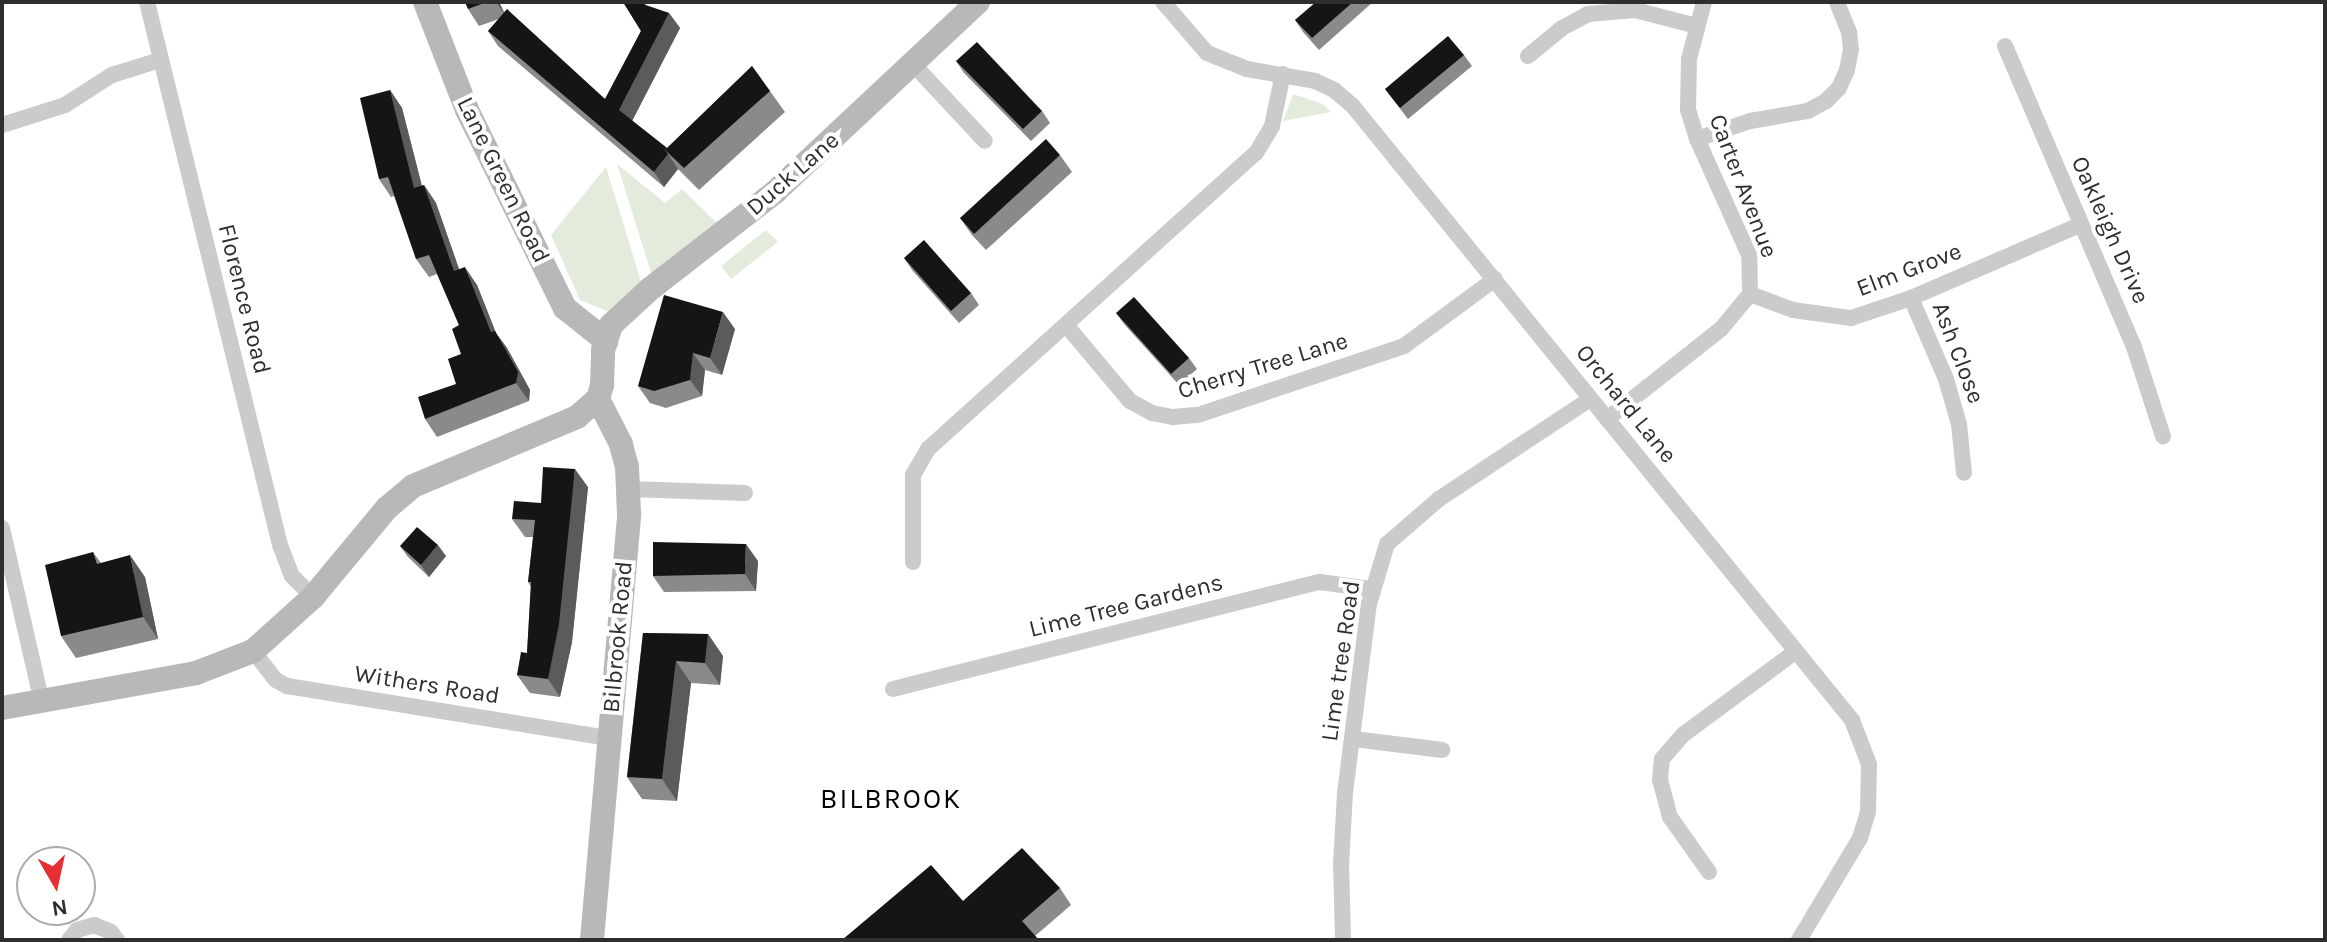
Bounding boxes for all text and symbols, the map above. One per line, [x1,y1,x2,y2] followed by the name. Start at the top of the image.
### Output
[450,92,556,268] street label: Lane Green Road
[1702,110,1784,262] street label: Carter Avenue
[741,126,845,222] street label: Duck Lane
[2065,152,2155,308] street label: Oakleigh Drive
[211,221,277,377] street label: Florence Road
[1852,237,1966,303] street label: Elm Grove
[1926,298,1990,408] street label: Ash Close
[1175,326,1351,406] street label: Cherry Tree Lane
[1569,339,1683,469] street label: Orchard Lane
[597,560,639,714] street label: Bilbrook Road
[1026,568,1226,644] street label: Lime Tree Gardens
[1315,579,1367,743] street label: Lime tree Road
[352,659,502,711] street label: Withers Road
[820,782,962,816] district label: BILBROOK
[16,846,96,926] north arrow
[50,894,69,922] text: N

